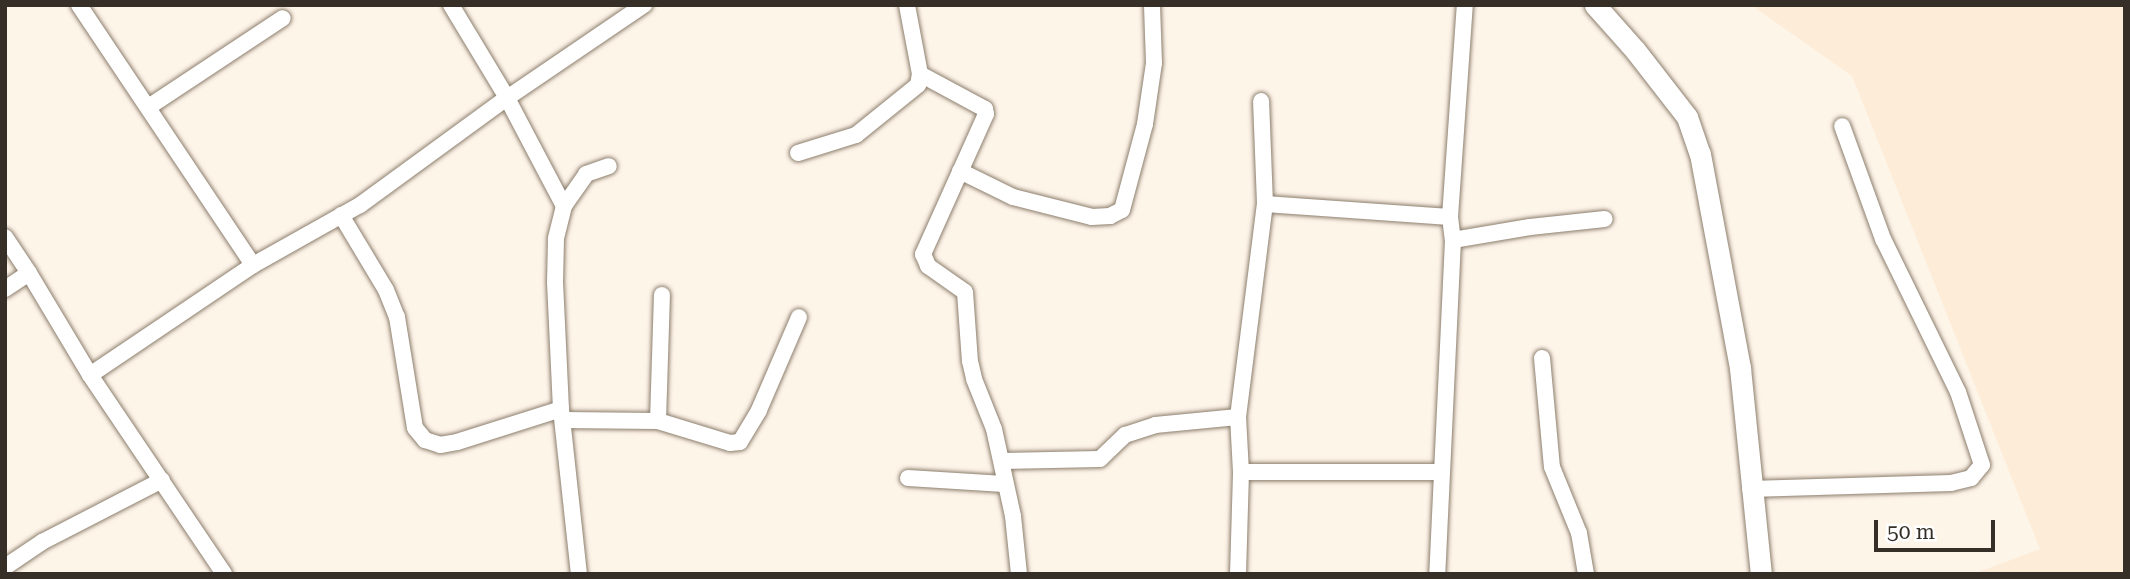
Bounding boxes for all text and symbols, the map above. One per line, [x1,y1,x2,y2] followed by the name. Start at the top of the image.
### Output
[1878,505,1999,550] scale bar
[1887,520,1935,544] text: 50 m

